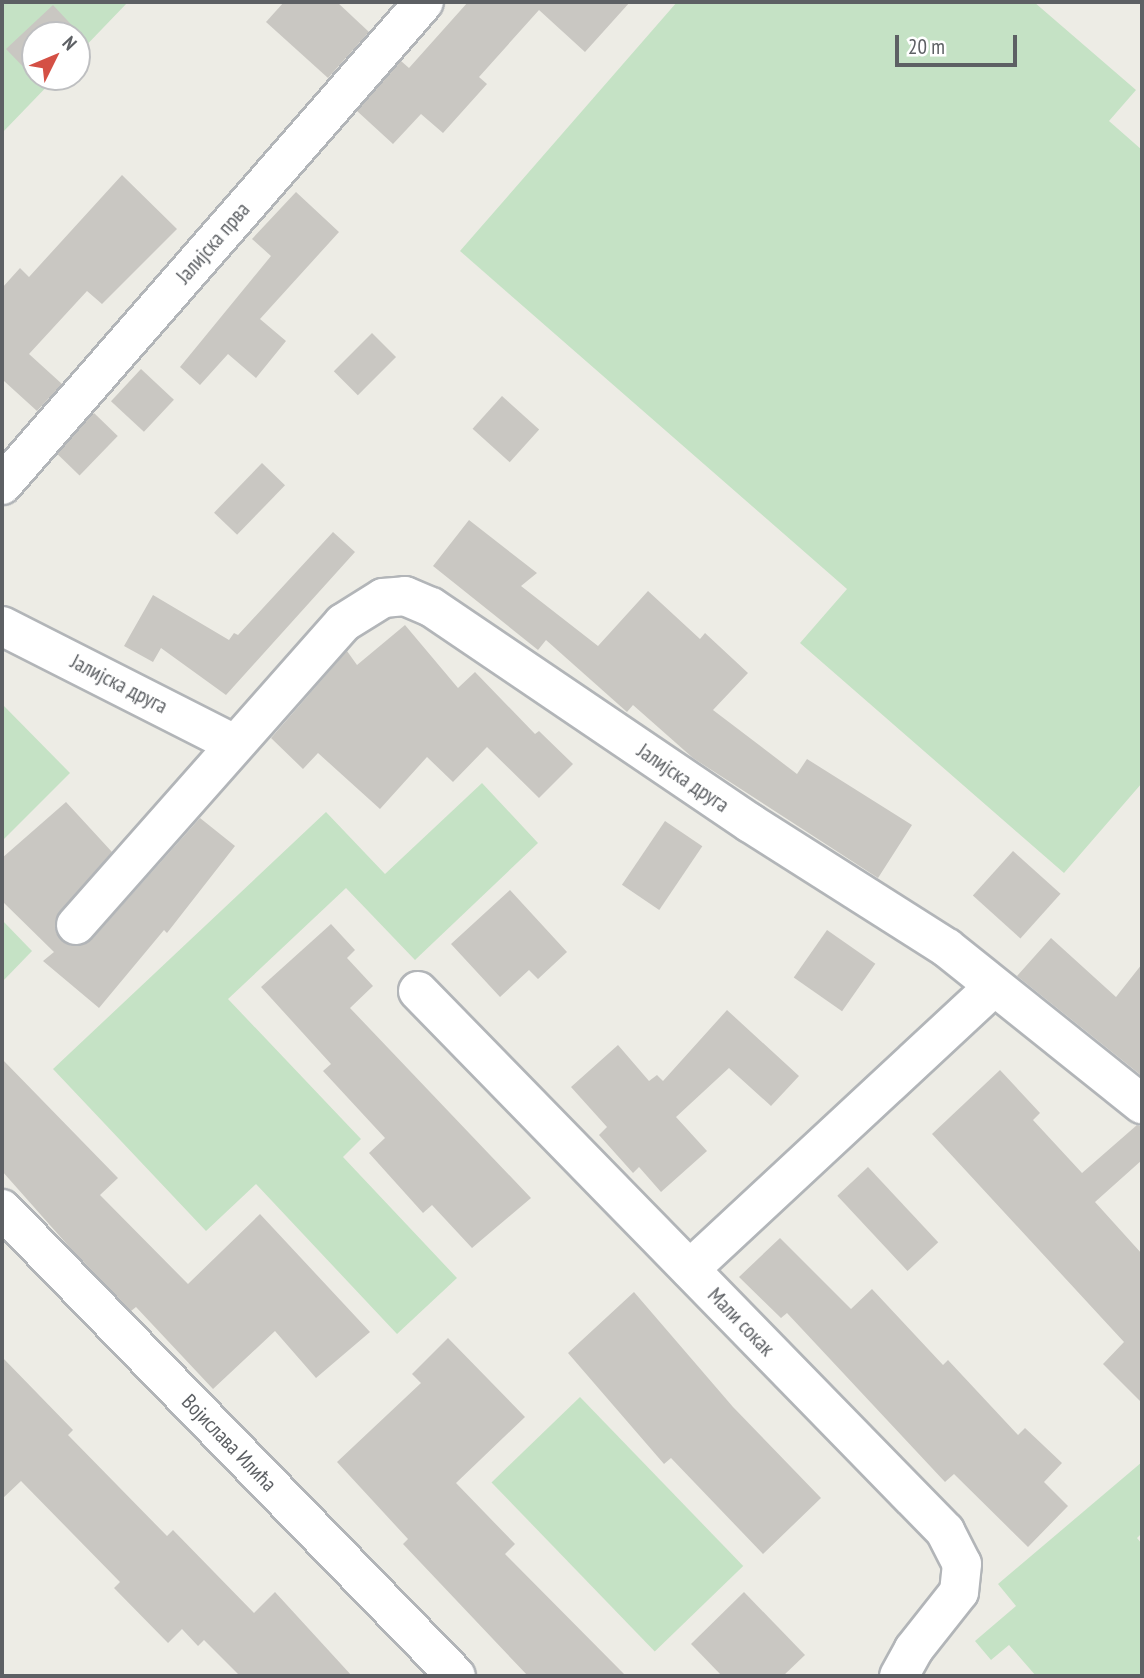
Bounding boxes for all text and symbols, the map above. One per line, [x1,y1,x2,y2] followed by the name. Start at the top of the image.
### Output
[21,21,91,91] north arrow
[899,21,1021,65] scale bar
[58,31,82,55] text: N
[908,33,945,60] text: 20 m
[171,197,255,289] street label: Јалијска прва
[67,649,171,719] street label: Јалијска друга
[632,738,734,818] street label: Јалијска друга
[702,1283,780,1361] street label: Мали сокак
[176,1389,282,1497] street label: Војислава Илића

